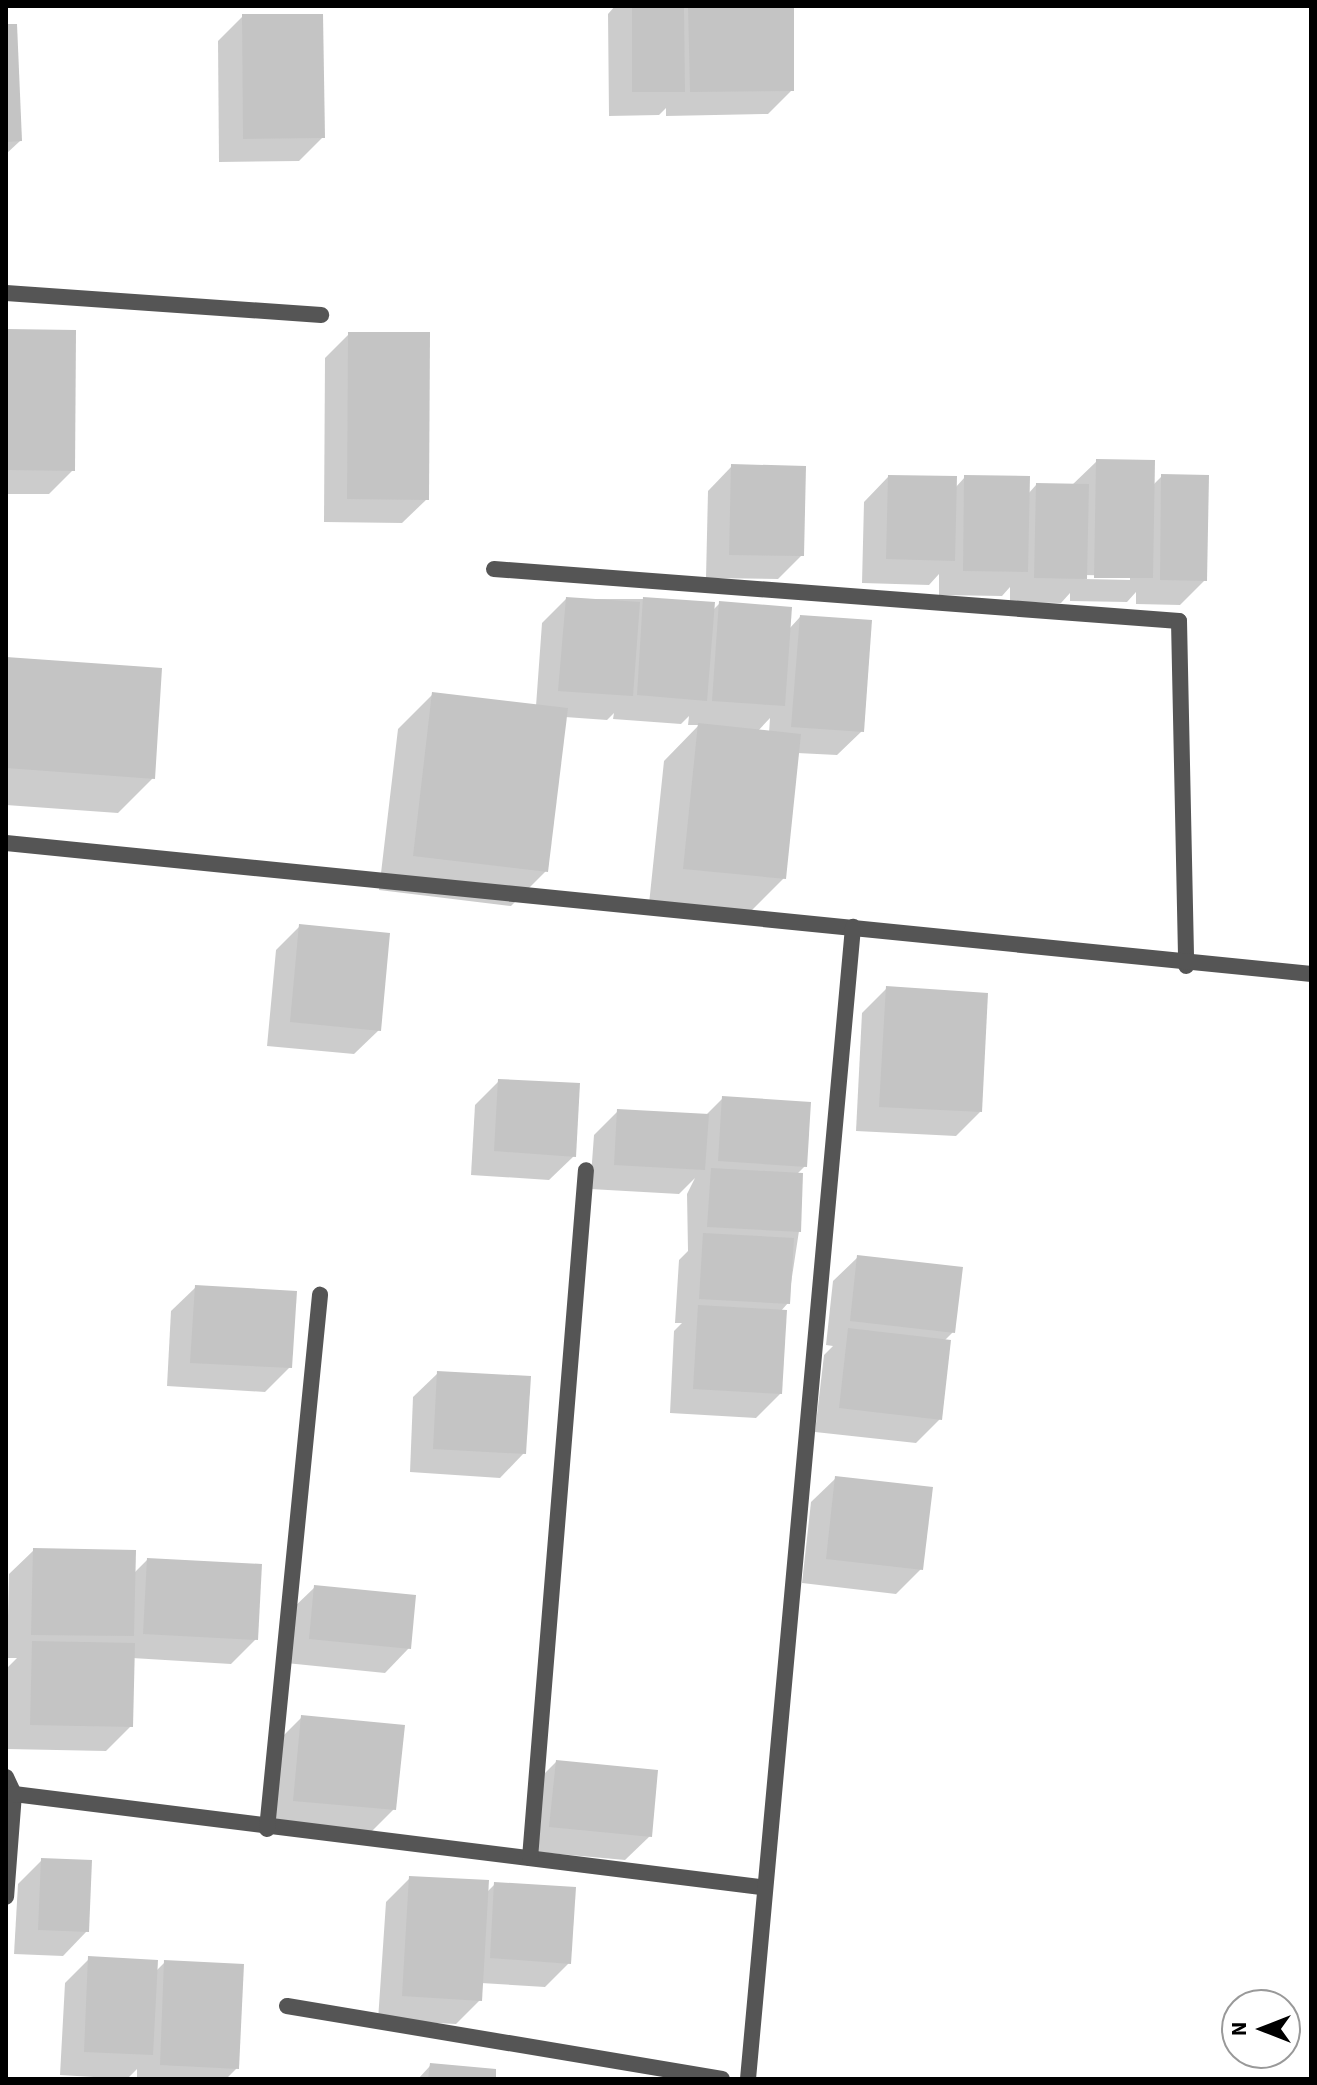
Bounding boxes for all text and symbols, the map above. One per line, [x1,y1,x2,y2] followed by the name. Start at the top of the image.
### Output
[1221,1989,1301,2069] north arrow
[1223,2022,1255,2036] text: N

